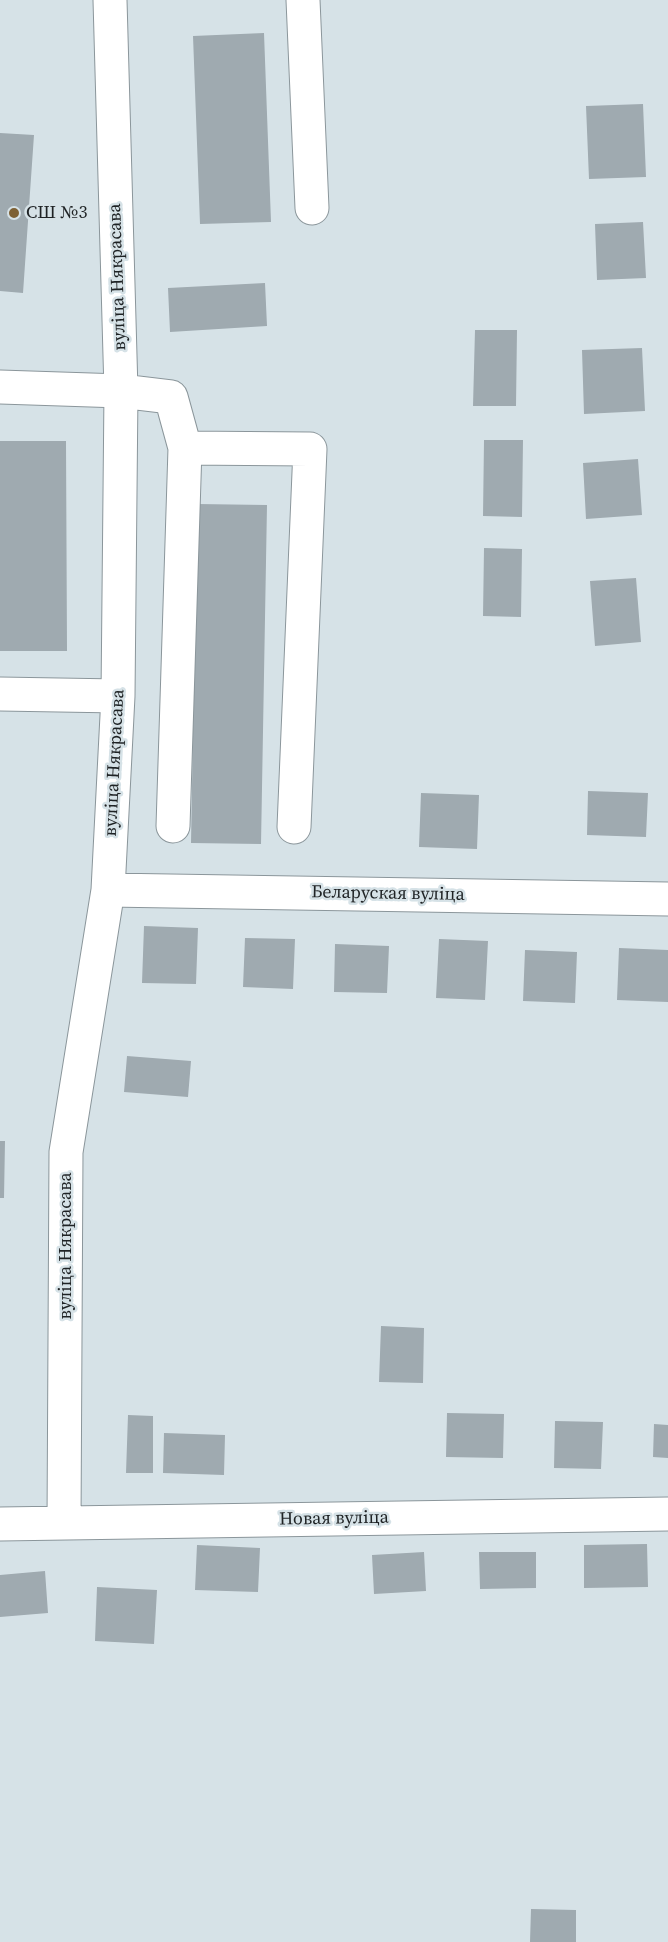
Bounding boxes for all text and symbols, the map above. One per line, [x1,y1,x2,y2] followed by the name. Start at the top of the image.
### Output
[26,202,87,224] place label: СШ №3
[105,203,131,351] street label: вуліца Някрасава
[7,206,21,220] marker: СШ №3
[100,689,130,837] street label: вуліца Някрасава
[311,882,465,906] street label: Беларуская вуліца
[55,1172,77,1320] street label: вуліца Някрасава
[279,1507,389,1531] street label: Новая вуліца

